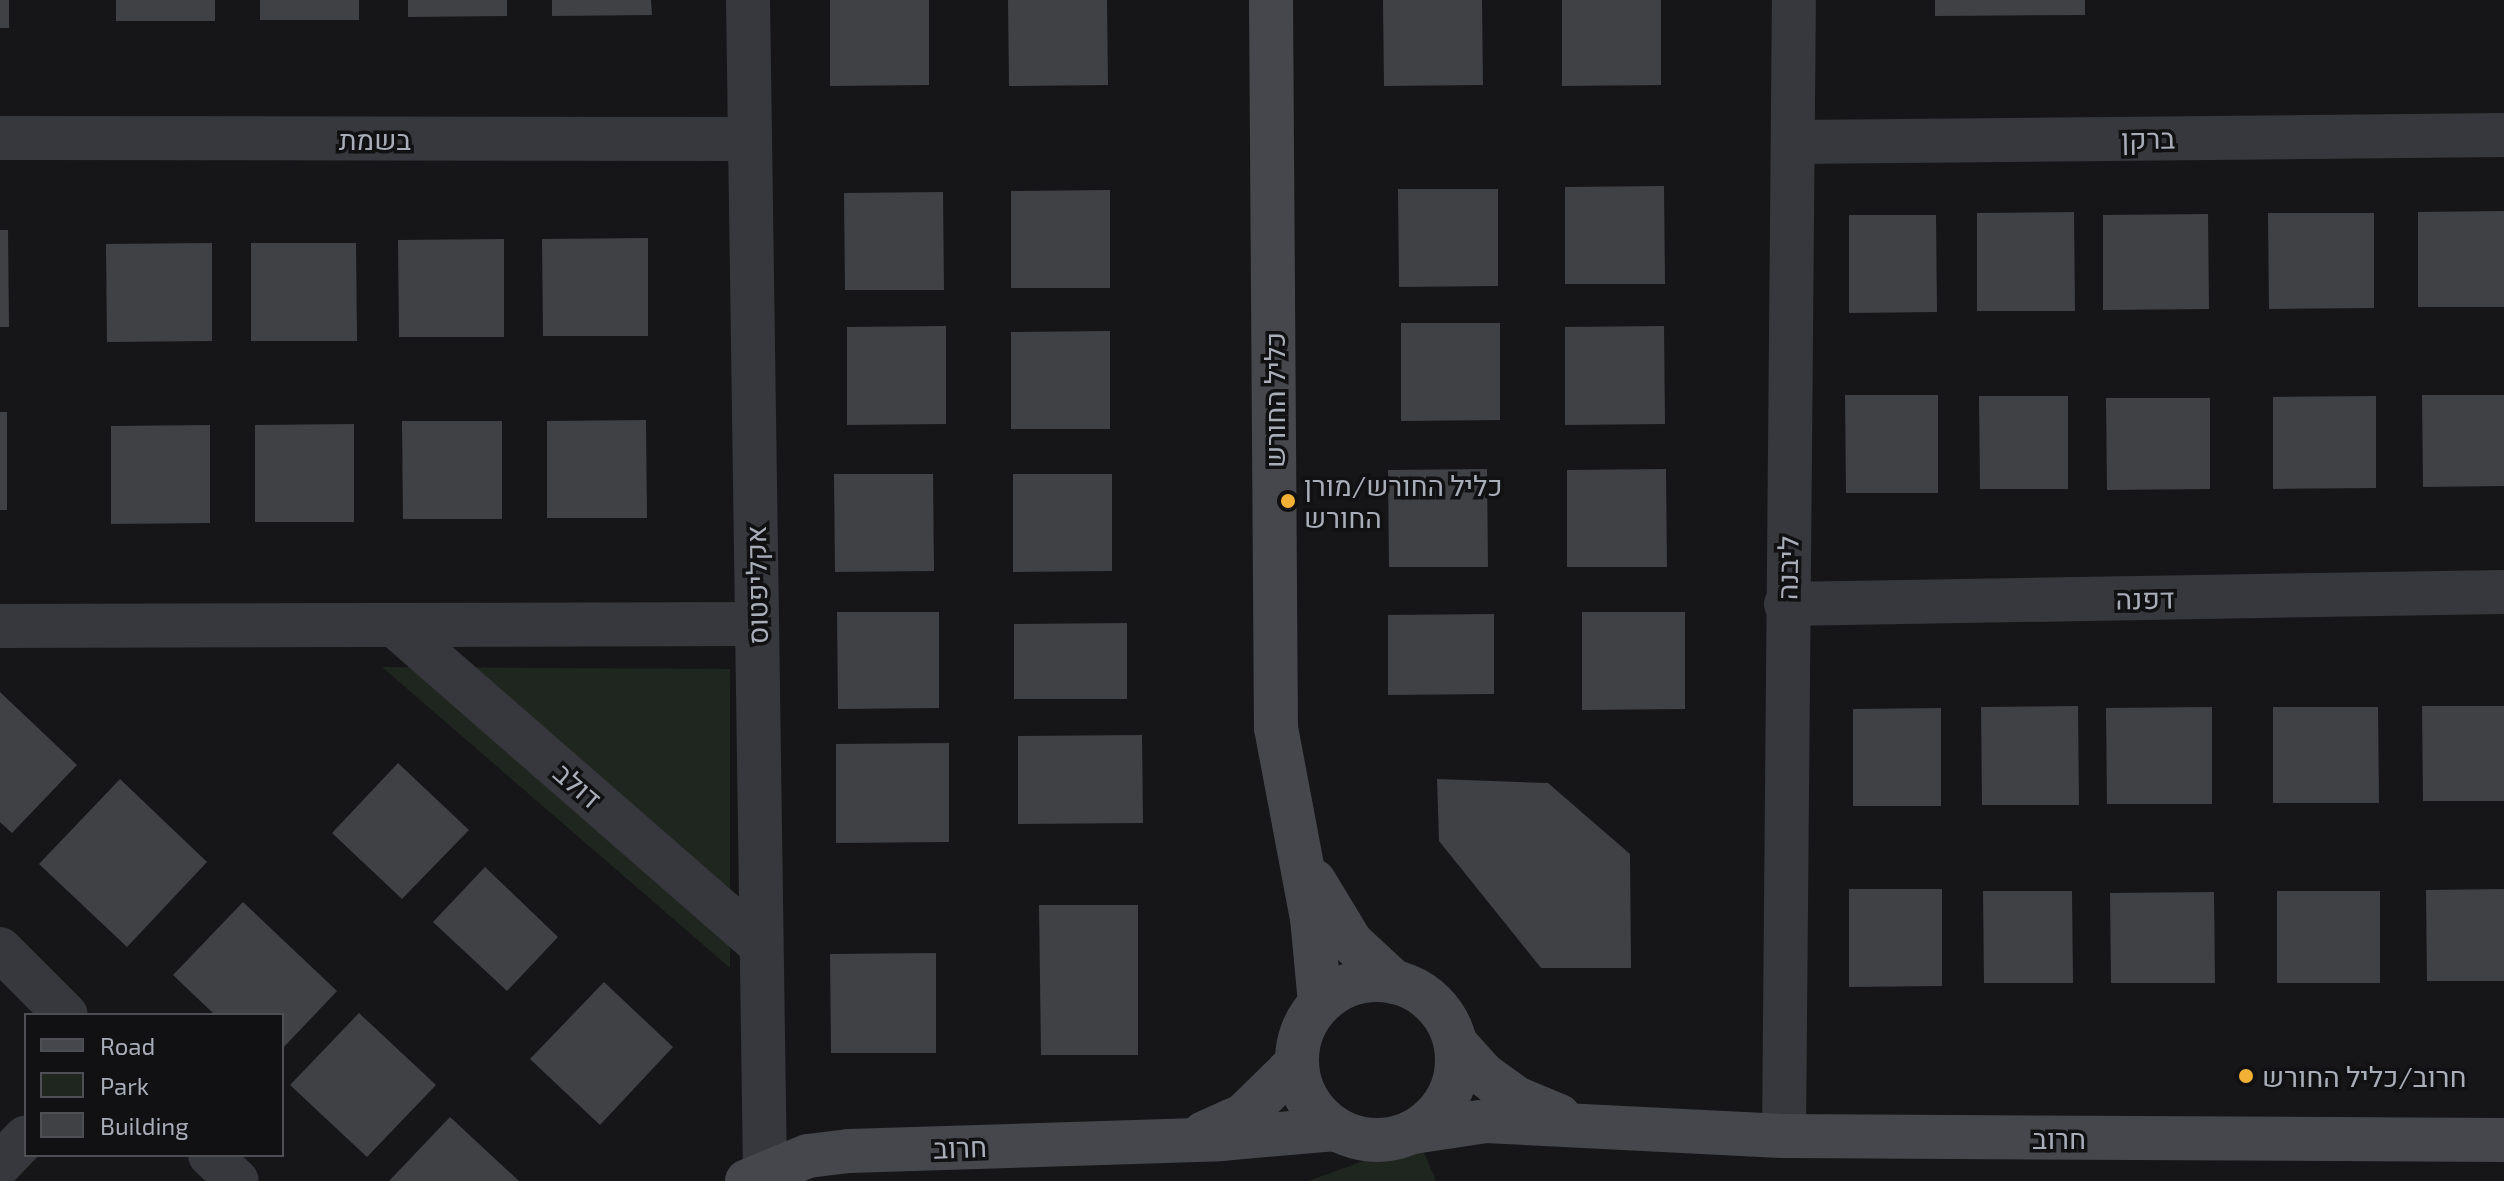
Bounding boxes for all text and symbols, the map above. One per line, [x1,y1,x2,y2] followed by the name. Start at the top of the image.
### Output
[2121,121,2175,155] street label: ברקן
[339,122,411,156] street label: בשמת
[1257,332,1291,468] street label: כליל החורש
[1304,468,1502,534] place label: כליל החורש/מורן החורש
[1279,492,1297,510] marker: כליל החורש/מורן החורש
[738,525,774,645] street label: אקליפטוס
[1770,536,1804,600] street label: ליבנה
[2115,581,2175,615] street label: דפנה
[547,755,609,815] street label: דולב
[24,1013,284,1157] legend
[100,1031,155,1060] text: Road
[2262,1059,2466,1093] place label: חרוב/כליל החורש
[2237,1067,2255,1085] marker: חרוב/כליל החורש
[100,1071,149,1100] text: Park
[100,1111,189,1140] text: Building
[2032,1121,2086,1155] street label: חרוב
[933,1129,987,1165] street label: חרוב

